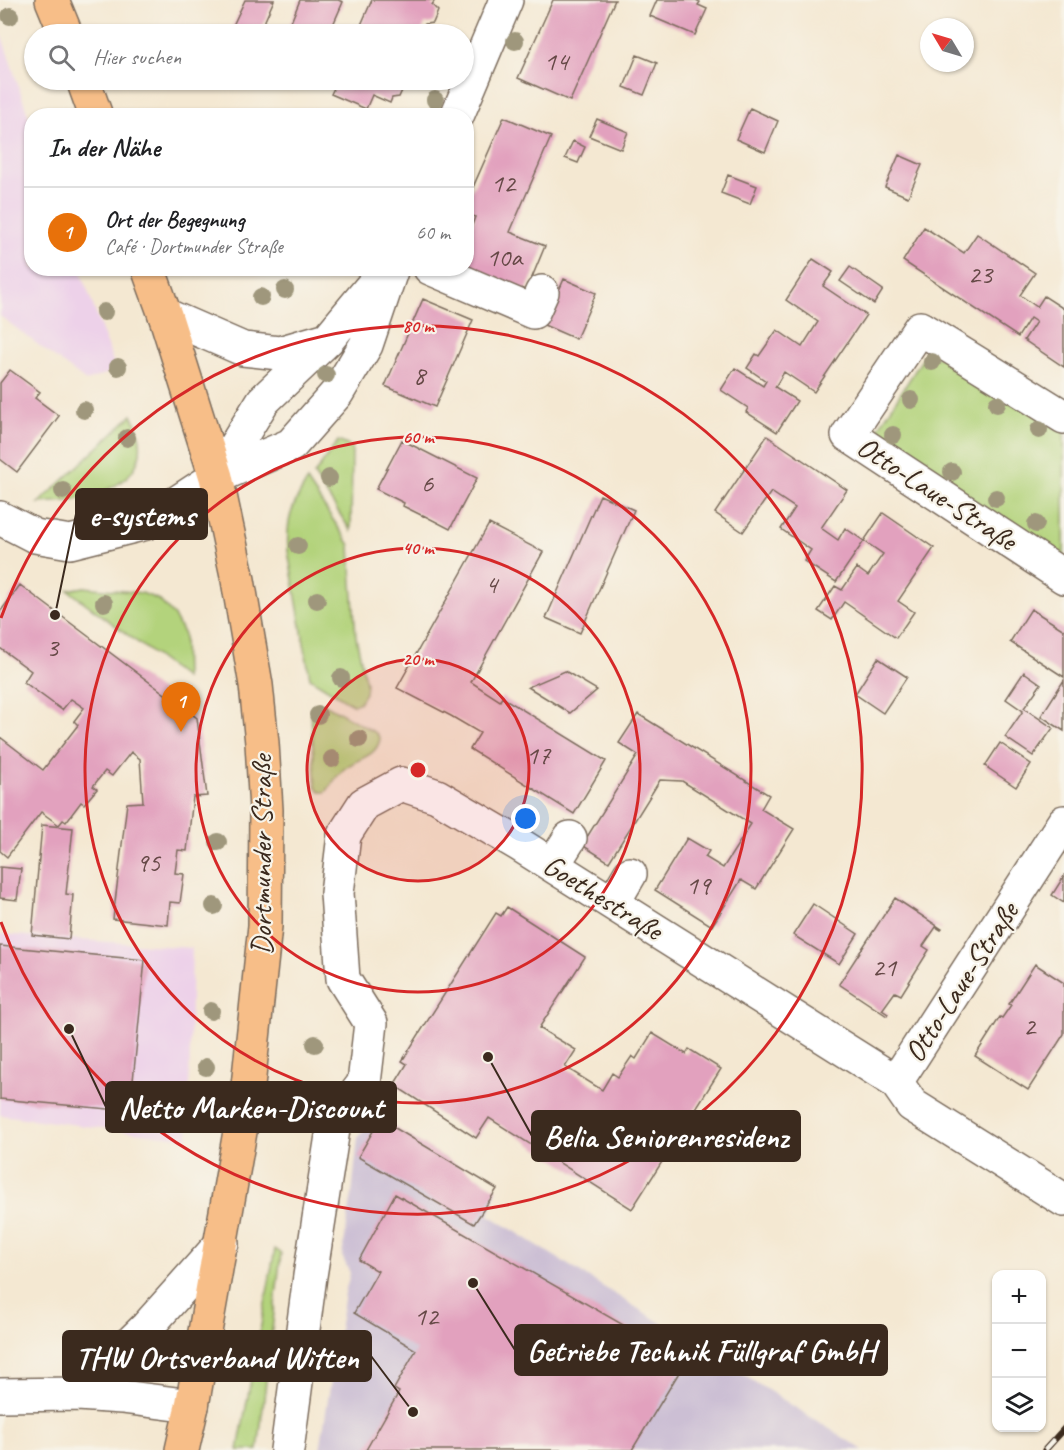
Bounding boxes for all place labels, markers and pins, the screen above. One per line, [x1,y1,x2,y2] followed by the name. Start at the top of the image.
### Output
[76,489,207,539] callout: e-systems
[162,682,201,732] pin: 1
[408,760,428,780] centre of rings
[106,1082,396,1132] callout: Netto Marken-Discount
[532,1111,800,1161] callout: Belia Seniorenresidenz
[515,1325,887,1375] callout: Getriebe Technik Füllgraf GmbH
[63,1331,371,1381] callout: THW Ortsverband Witten

